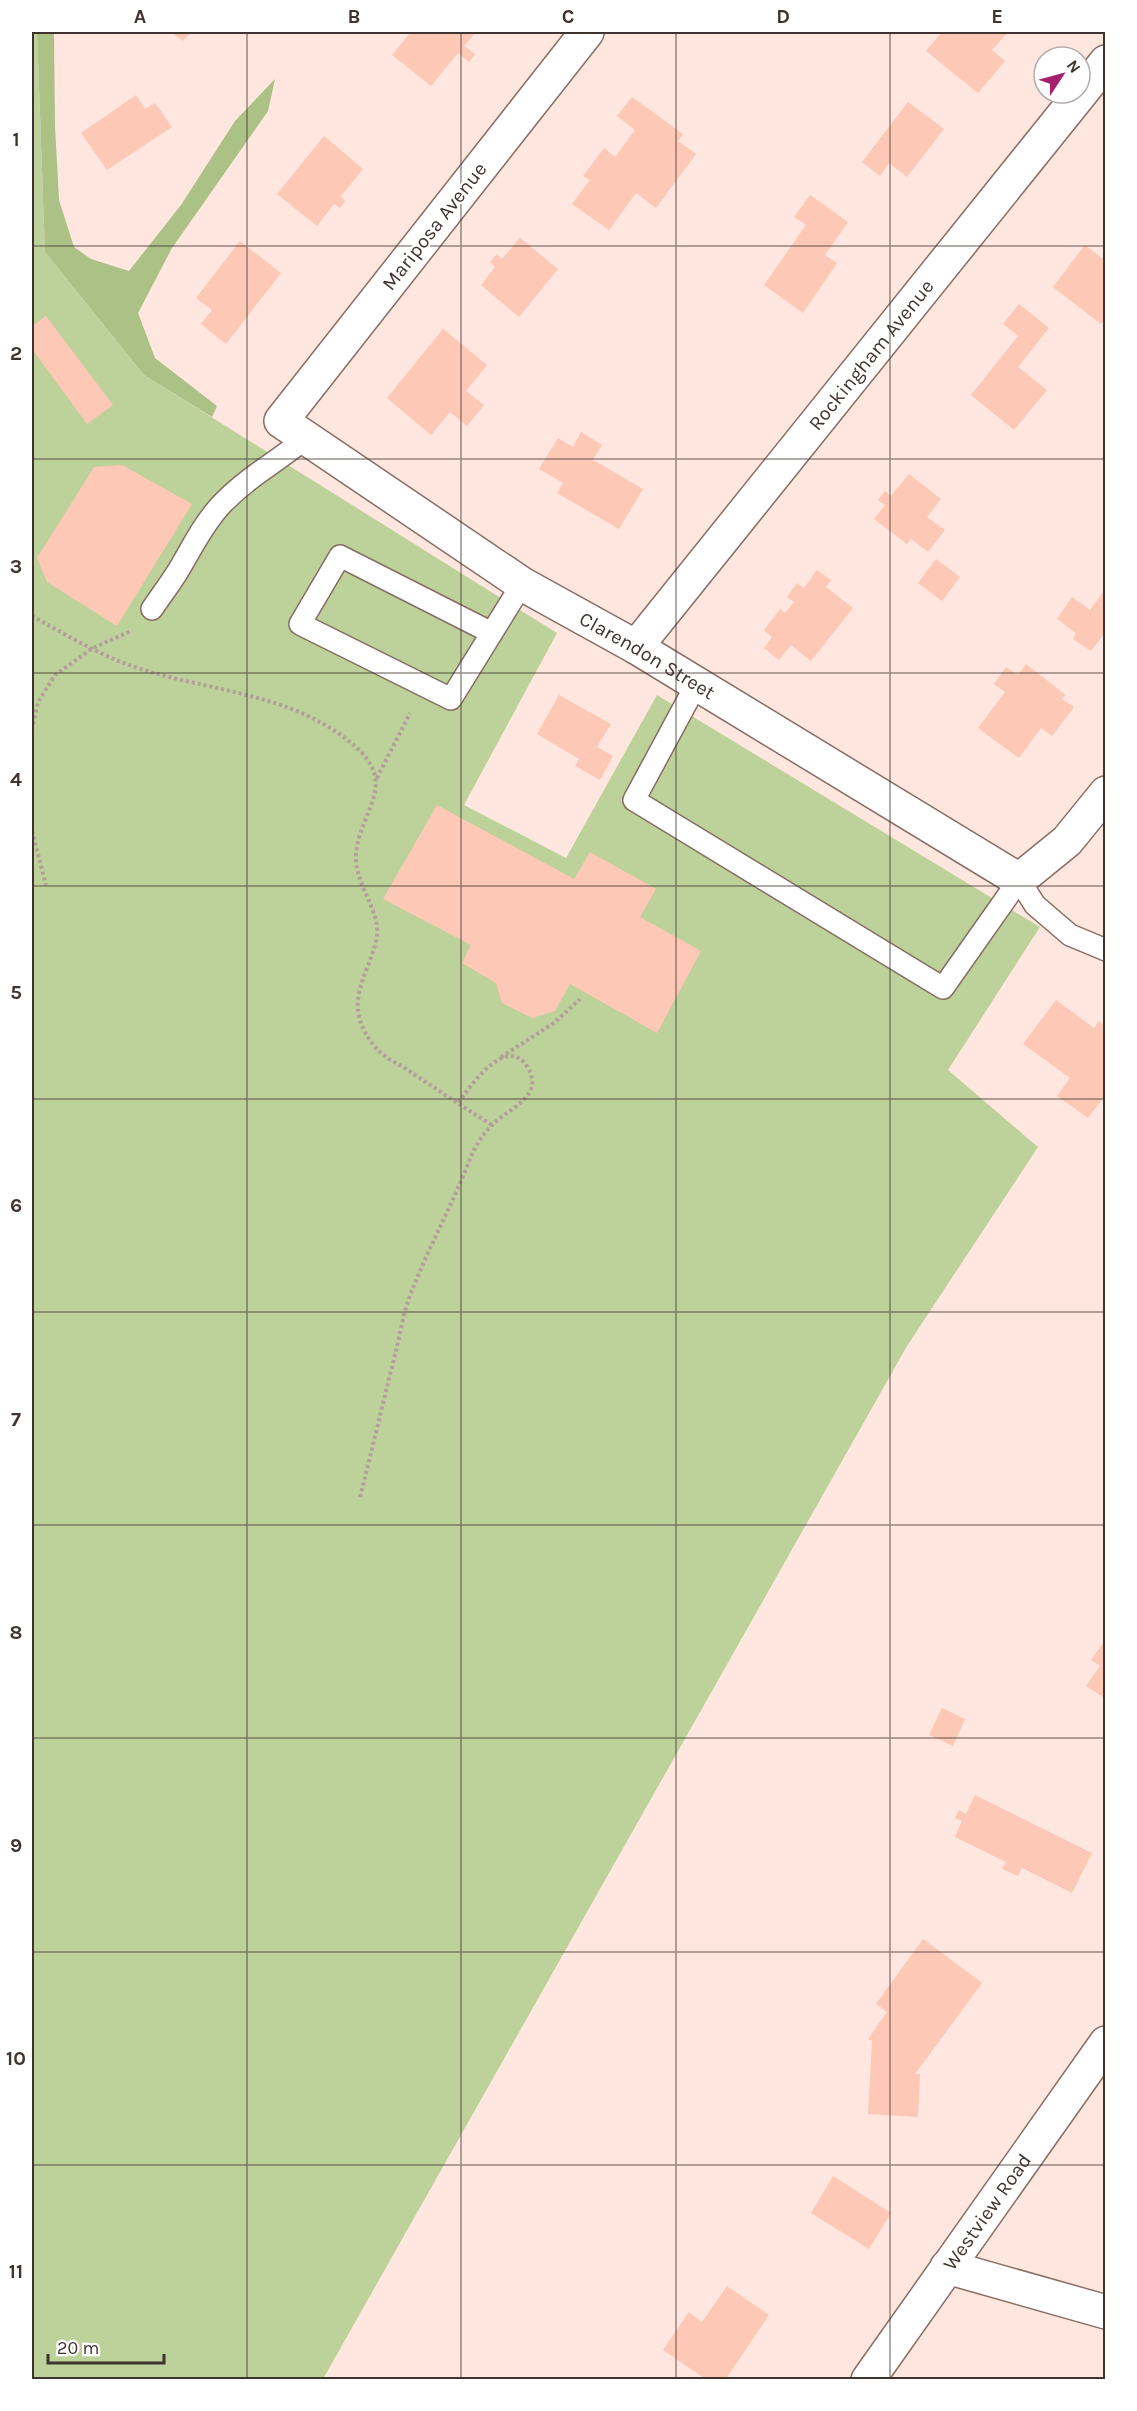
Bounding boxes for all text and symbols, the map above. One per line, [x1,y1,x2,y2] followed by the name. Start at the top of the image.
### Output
[134,5,147,28] text: A
[348,5,360,28] text: B
[562,5,574,28] text: C
[776,5,790,28] text: D
[991,5,1003,28] text: E
[1032,45,1092,105] north arrow
[1063,56,1085,77] text: N
[12,128,20,151] text: 1
[377,158,491,295] street label: Mariposa Avenue
[804,275,939,435] street label: Rockingham Avenue
[10,342,22,365] text: 2
[10,555,22,578] text: 3
[575,607,719,704] street label: Clarendon Street
[10,768,22,791] text: 4
[10,981,22,1004] text: 5
[10,1194,22,1217] text: 6
[11,1408,21,1431] text: 7
[10,1621,22,1644] text: 8
[10,1834,22,1857] text: 9
[6,2047,26,2070] text: 10
[938,2149,1036,2275] street label: Westview Road
[9,2260,23,2283] text: 11
[48,2327,164,2365] scale bar
[57,2337,99,2359] text: 20 m

